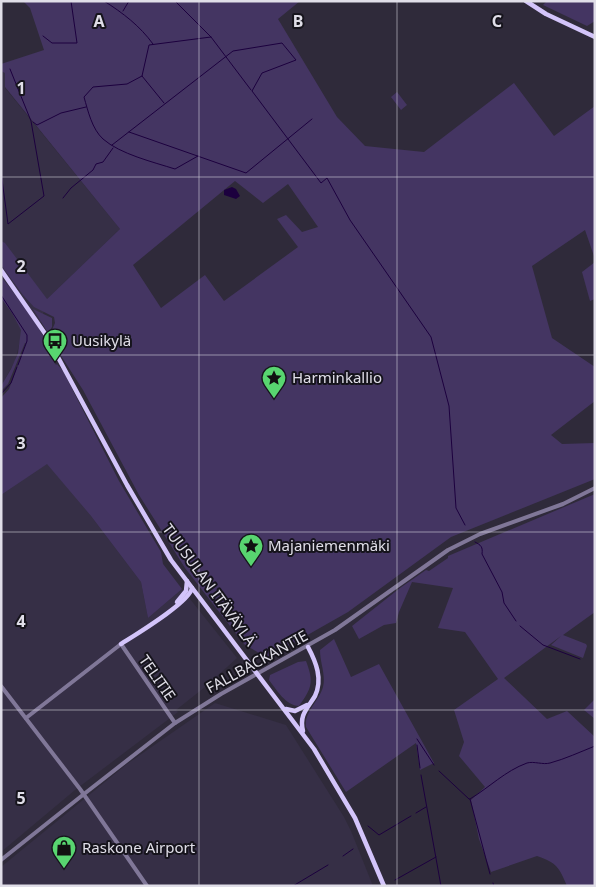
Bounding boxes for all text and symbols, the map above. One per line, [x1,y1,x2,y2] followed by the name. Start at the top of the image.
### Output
[93,10,105,32] text: A
[293,10,303,32] text: B
[492,10,502,32] text: C
[16,77,26,99] text: 1
[16,255,26,277] text: 2
[42,328,68,362] bus stop icon: Uusikylä
[72,330,131,350] place label: Uusikylä
[261,365,287,399] place icon: Harminkallio
[292,367,382,387] place label: Harminkallio
[16,432,26,454] text: 3
[159,519,261,650] street label: TUUSULAN ITÄVÄYLÄ
[238,533,264,567] place icon: Majaniemenmäki
[268,535,390,555] place label: Majaniemenmäki
[16,610,26,632] text: 4
[202,625,311,697] street label: FALLBACKANTIE
[135,651,181,704] street label: TELITIE
[16,787,26,809] text: 5
[51,835,77,869] shop icon: Raskone Airport
[82,837,196,857] place label: Raskone Airport

